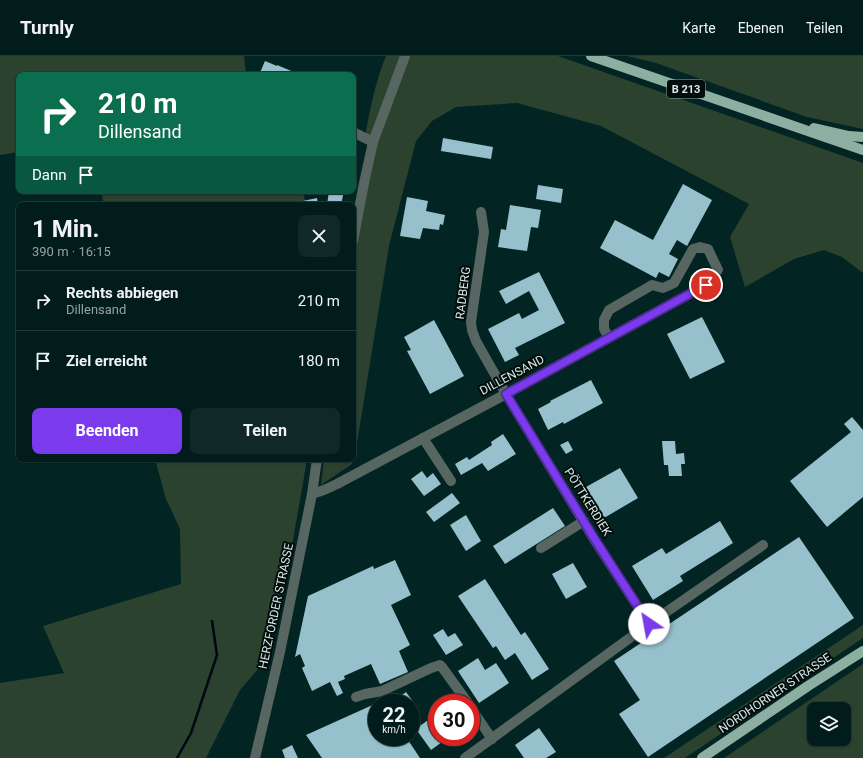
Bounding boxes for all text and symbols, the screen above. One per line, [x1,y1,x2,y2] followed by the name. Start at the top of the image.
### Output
[20,16,74,39] text: Turnly
[682,20,716,36] text: Karte
[738,20,784,36] text: Ebenen
[806,20,843,36] text: Teilen
[667,80,705,98] road number: B 213
[98,87,177,120] text: 210 m
[32,88,84,140] icon: right
[98,121,182,142] text: Dillensand
[75,164,97,186] icon: arrive
[32,166,67,184] text: Dann
[32,215,100,243] text: 1 Min.
[298,215,340,257] button: close
[32,244,111,259] text: 390 m · 16:15
[453,266,473,320] street label: RADBERG
[689,268,723,302] pin
[695,274,717,296] icon: arrive
[66,284,179,302] text: Rechts abbiegen
[32,290,54,312] icon: right
[298,292,340,310] text: 210 m
[66,302,126,317] text: Dillensand
[32,350,54,372] icon: arrive
[66,352,147,370] text: Ziel erreicht
[298,352,340,370] text: 180 m
[477,352,547,398] street label: DILLENSAND
[32,408,182,454] button: Beenden
[190,408,340,454] button: Teilen
[562,465,616,539] street label: PÖTTKERDIEK
[256,542,296,670] street label: HERZFORDER STRASSE
[628,603,670,645] position arrow
[716,650,834,736] street label: NORDHORNER STRASSE
[428,694,480,746] speed limit sign: 30
[807,702,851,746] map controls
[807,702,851,746] button: layers
[383,703,405,727] text: 22
[382,724,406,735] text: km/h

